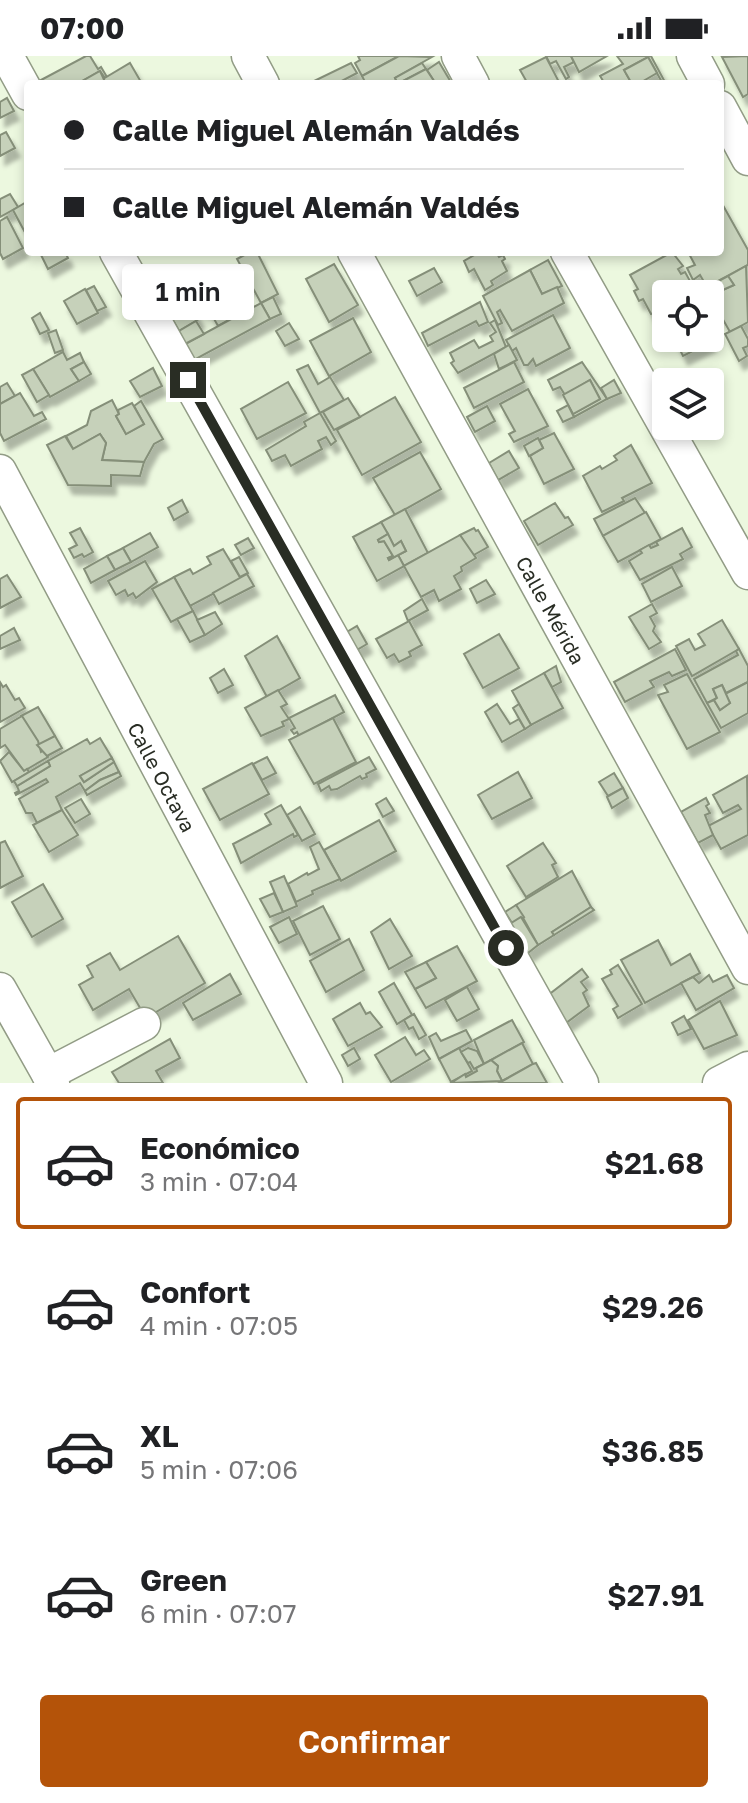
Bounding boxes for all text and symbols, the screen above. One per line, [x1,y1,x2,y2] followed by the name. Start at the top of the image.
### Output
[40,10,124,46] text: 07:00
[112,112,520,148] text: Calle Miguel Alemán Valdés
[112,189,520,225] text: Calle Miguel Alemán Valdés
[122,264,254,320] callout: 1 min
[155,276,221,307] text: 1 min
[652,280,724,440] map controls
[652,280,724,352] button: locate
[170,362,206,398] route end
[652,368,724,440] button: layers
[511,552,591,668] street label: Calle Mérida
[123,718,201,836] street label: Calle Octava
[488,930,524,966] route start
[44,1127,116,1199] icon: car
[140,1130,300,1166] text: Económico
[604,1145,704,1181] text: $21.68
[140,1166,298,1197] text: 3 min · 07:04
[44,1271,116,1343] icon: car
[140,1274,251,1310] text: Confort
[602,1289,704,1325] text: $29.26
[140,1310,298,1341] text: 4 min · 07:05
[44,1415,116,1487] icon: car
[140,1418,179,1454] text: XL
[601,1433,704,1469] text: $36.85
[140,1454,298,1485] text: 5 min · 07:06
[44,1559,116,1631] icon: car
[140,1562,227,1598] text: Green
[607,1577,704,1613] text: $27.91
[140,1598,297,1629] text: 6 min · 07:07
[40,1695,708,1787] button: Confirmar

